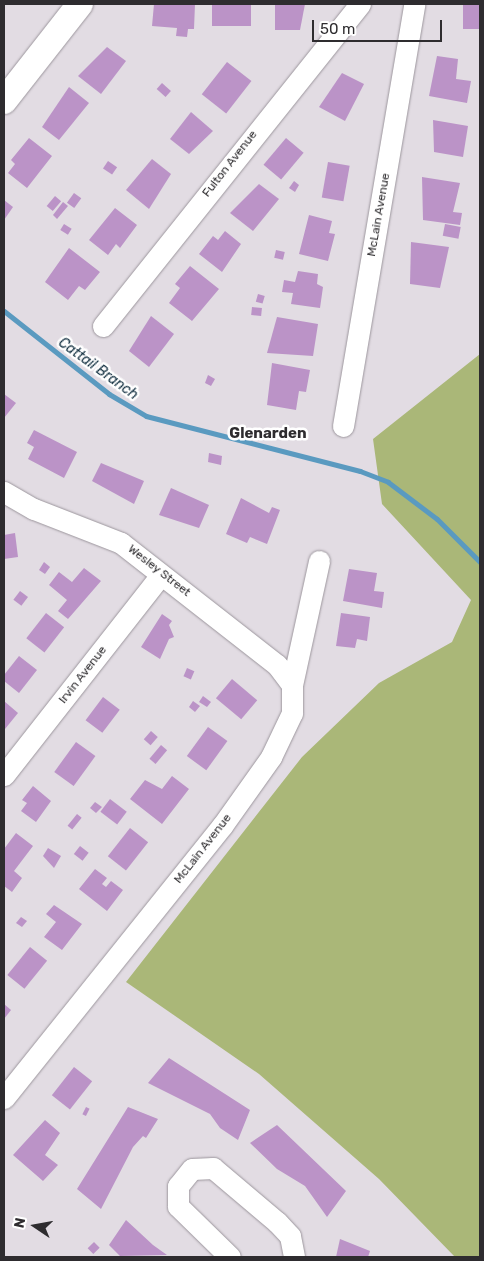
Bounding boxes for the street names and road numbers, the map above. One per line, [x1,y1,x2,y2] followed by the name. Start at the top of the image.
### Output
[199,128,261,200] street label: Fulton Avenue
[365,172,393,258] street label: McLain Avenue
[125,542,193,600] street label: Wesley Street
[56,643,110,707] street label: Irvin Avenue
[171,811,235,887] street label: McLain Avenue

